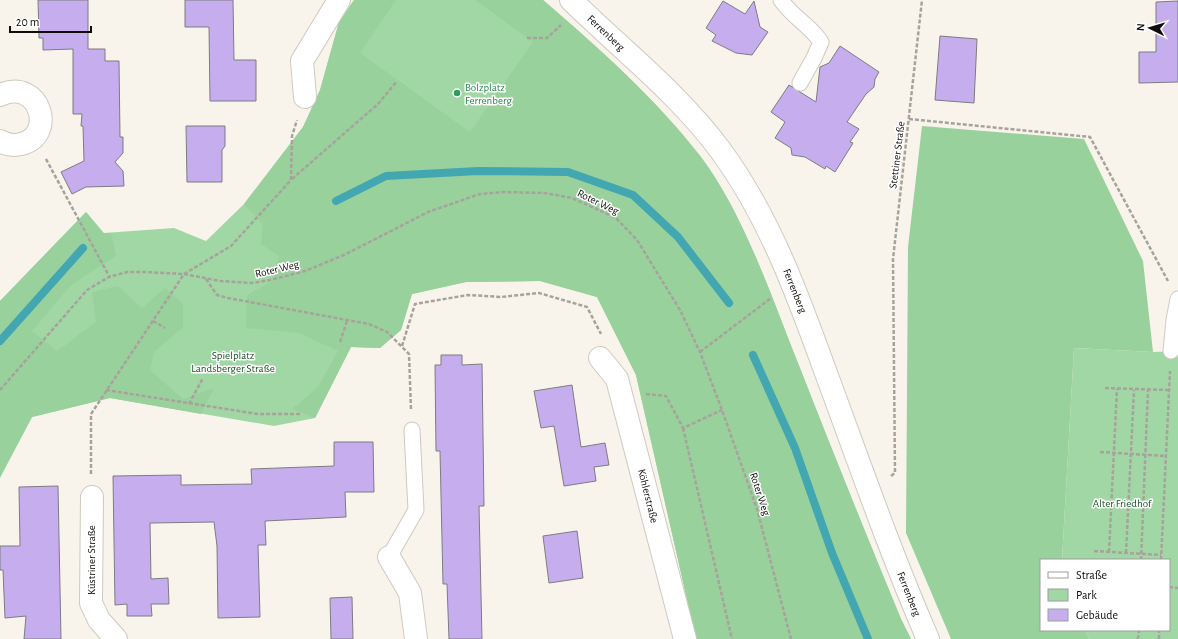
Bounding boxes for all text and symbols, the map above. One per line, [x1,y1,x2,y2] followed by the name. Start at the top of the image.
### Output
[10,8,91,34] scale bar
[1130,8,1170,48] north arrow
[585,13,627,53] street label: Ferrenberg
[16,16,39,28] text: 20 m
[1135,23,1146,31] text: N
[465,82,513,106] place label: Bolzplatz Ferrenberg
[452,88,462,98] marker: Bolzplatz Ferrenberg
[887,121,907,189] street label: Stettiner Straße
[576,187,621,217] street label: Roter Weg
[254,258,301,279] street label: Roter Weg
[781,267,809,315] street label: Ferrenberg
[191,350,275,374] park label: Spielplatz Landsberger Straße
[636,468,660,524] street label: Köhlerstraße
[748,471,772,518] street label: Roter Weg
[1093,498,1152,509] park label: Alter Friedhof
[86,525,97,595] street label: Küstriner Straße
[1040,559,1170,631] legend
[1076,569,1107,581] text: Straße
[895,570,923,618] street label: Ferrenberg
[1076,589,1097,601] text: Park
[1076,609,1118,621] text: Gebäude

